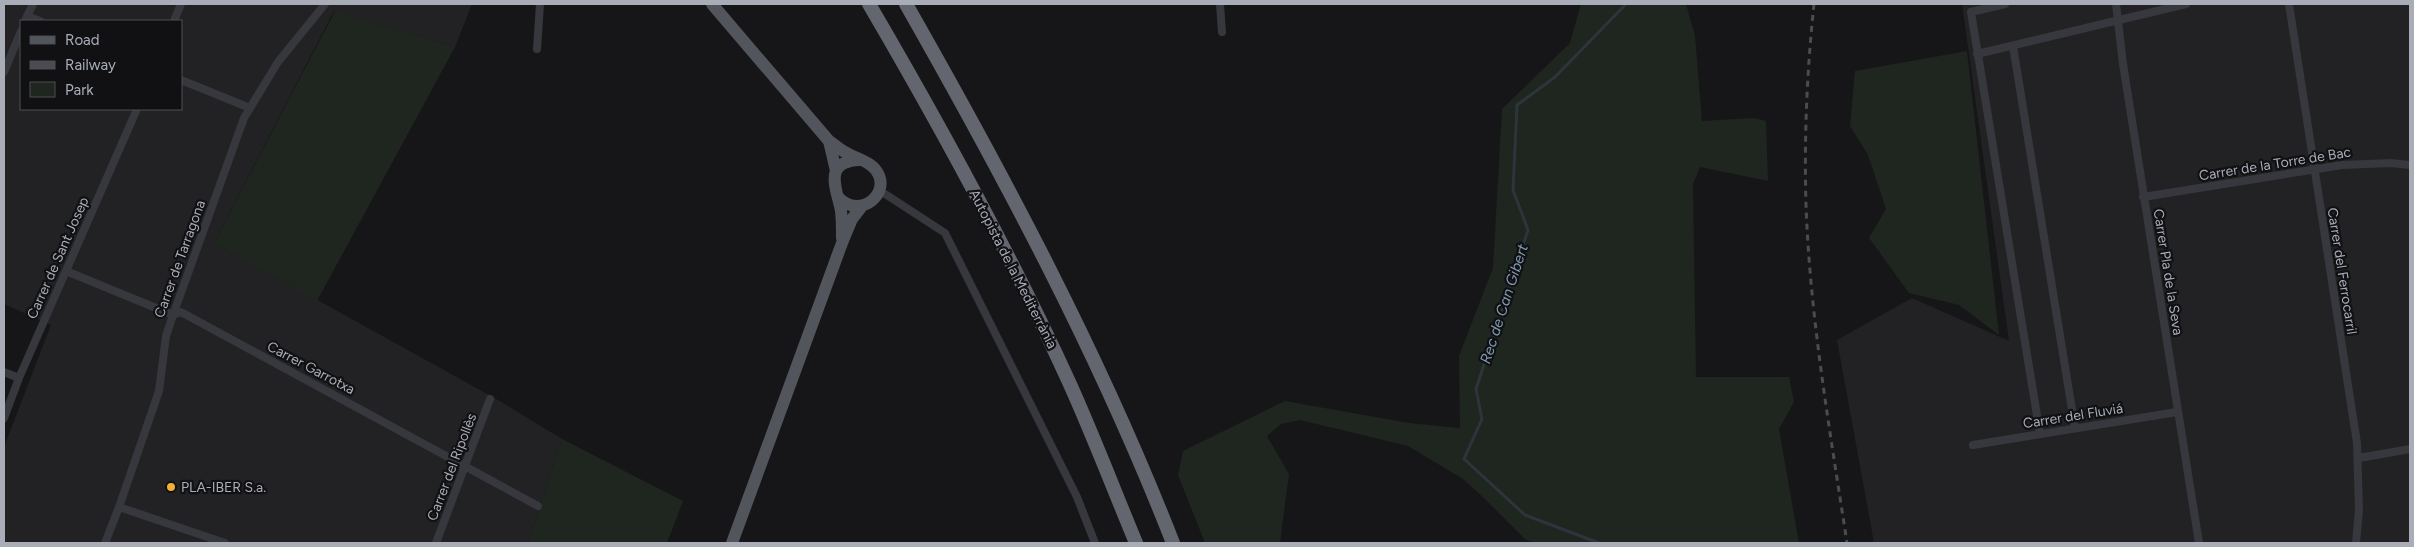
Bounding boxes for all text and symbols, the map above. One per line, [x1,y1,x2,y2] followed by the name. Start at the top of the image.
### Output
[20,20,182,110] legend
[65,31,100,49] text: Road
[65,56,116,74] text: Railway
[65,81,94,99] text: Park
[2198,144,2353,184] street label: Carrer de la Torre de Bac
[965,187,1061,351] street label: Autopista de la Mediterrània
[23,194,93,322] street label: Carrer de Sant Josep
[151,198,209,320] street label: Carrer de Tarragona
[2324,206,2360,336] street label: Carrer del Ferrocarril
[2150,208,2186,336] street label: Carrer Pla de la Seva
[1476,242,1532,366] water label: Rec de Can Gibert
[264,338,358,398] street label: Carrer Garrotxa
[2022,400,2124,432] street label: Carrer del Fluviá
[424,411,480,523] street label: Carrer del Ripollès
[181,479,266,496] place label: PLA-IBER S.a.
[165,481,177,493] marker: PLA-IBER S.a.

